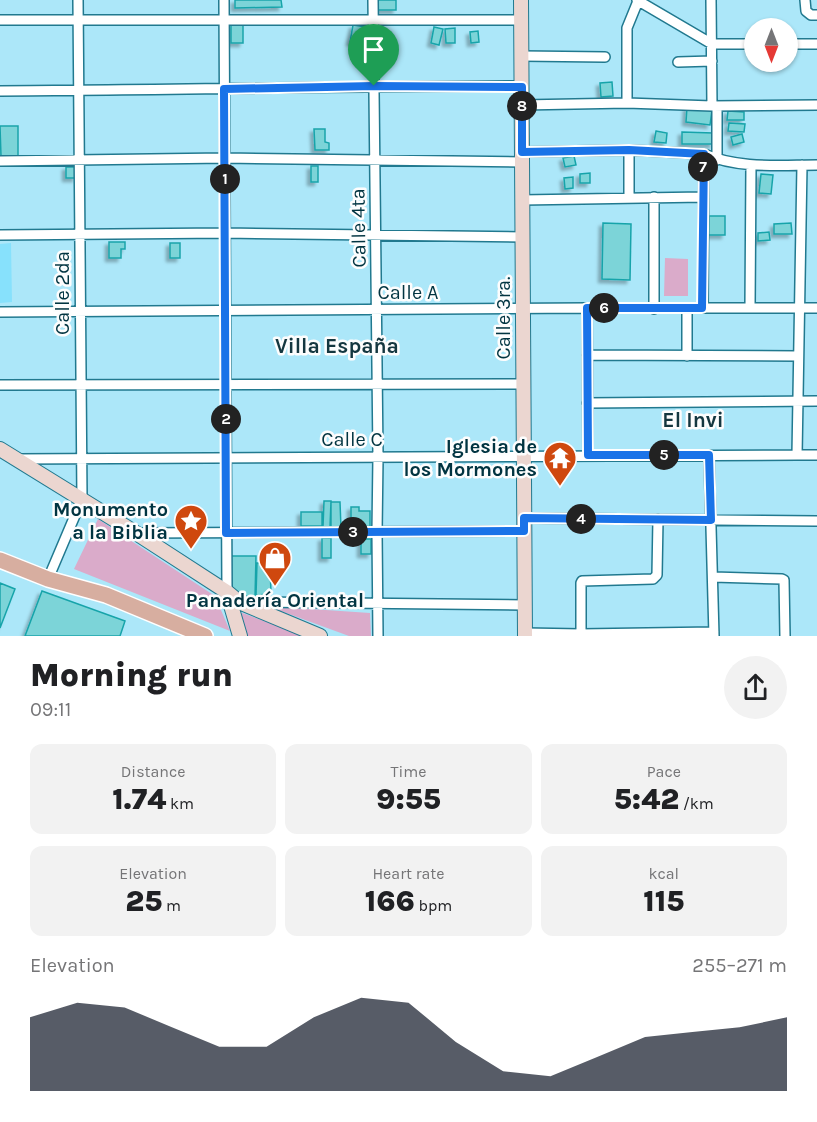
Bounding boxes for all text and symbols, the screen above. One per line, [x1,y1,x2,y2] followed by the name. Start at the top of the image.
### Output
[744,18,798,72] north arrow
[744,18,798,72] map controls
[348,24,399,86] pin
[357,33,390,66] icon: arrive
[507,91,537,121] pin: 8
[517,96,527,115] text: 8
[688,152,718,182] pin: 7
[699,157,707,176] text: 7
[210,164,240,194] pin: 1
[222,169,228,188] text: 1
[346,188,371,268] street label: Calle 4ta
[51,251,74,335] street label: Calle 2da
[492,276,515,360] street label: Calle 3ra.
[378,281,438,304] street label: Calle A
[589,293,619,323] pin: 6
[599,298,609,317] text: 6
[275,334,399,358] district label: Villa España
[211,404,241,434] pin: 2
[662,408,724,432] district label: El Invi
[221,409,231,428] text: 2
[321,428,383,451] street label: Calle C
[403,435,537,481] place label: Iglesia de los Mormones
[542,440,578,487] temple icon: Iglesia de los Mormones
[649,440,679,470] pin: 5
[659,445,669,464] text: 5
[53,498,168,544] place label: Monumento a la Biblia
[173,503,209,550] place icon: Monumento a la Biblia
[566,504,596,534] pin: 4
[576,509,586,528] text: 4
[338,517,368,547] pin: 3
[348,522,358,541] text: 3
[257,540,293,587] shop icon: Panadería Oriental
[186,589,364,612] place label: Panadería Oriental
[30,656,233,694] text: Morning run
[724,656,787,719] button: share
[30,698,71,721] text: 09:11
[121,762,186,781] text: Distance
[391,762,426,781] text: Time
[647,762,681,781] text: Pace
[112,781,166,817] text: 1.74
[376,781,441,817] text: 9:55
[614,781,679,817] text: 5:42
[166,794,194,813] text: km
[679,794,714,813] text: /km
[119,864,187,883] text: Elevation
[372,864,445,883] text: Heart rate
[649,864,679,883] text: kcal
[125,883,162,919] text: 25
[365,883,415,919] text: 166
[643,883,684,919] text: 115
[162,896,181,915] text: m
[415,896,452,915] text: bpm
[30,954,115,977] text: Elevation
[692,954,787,977] text: 255–271 m

